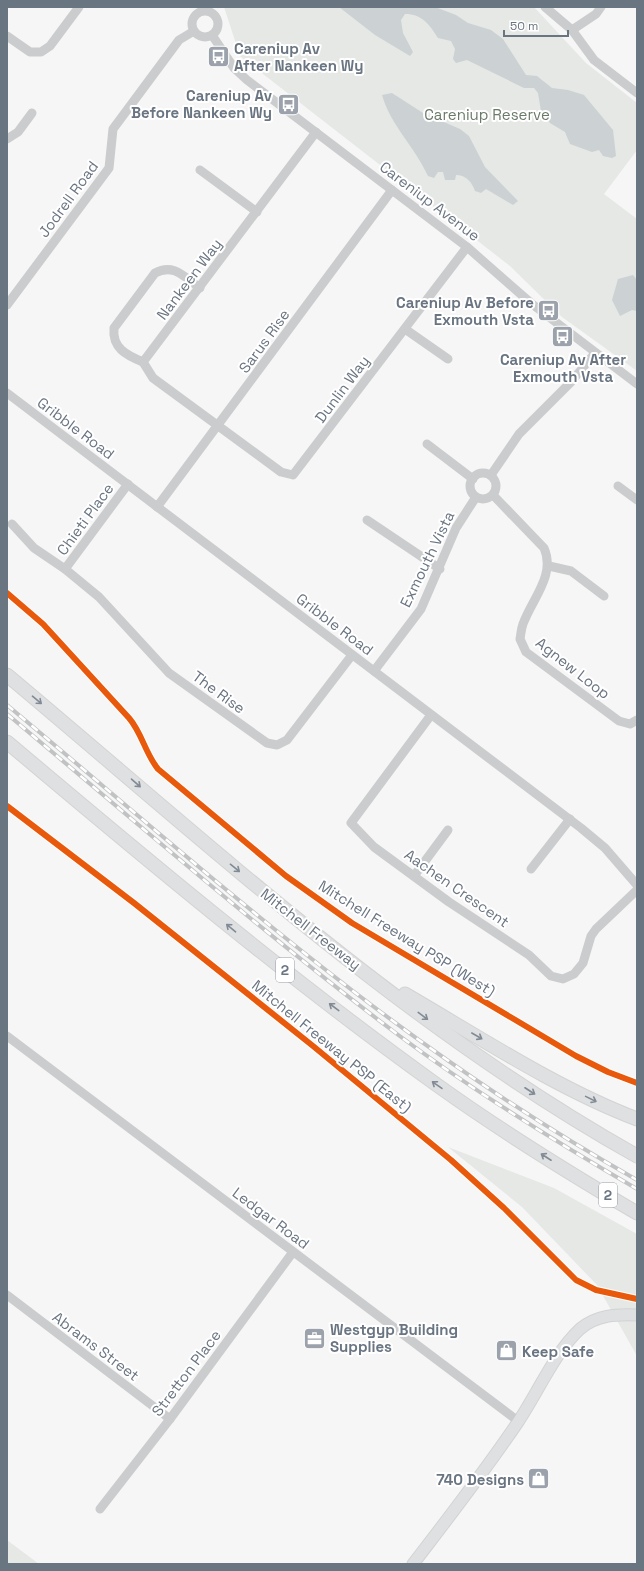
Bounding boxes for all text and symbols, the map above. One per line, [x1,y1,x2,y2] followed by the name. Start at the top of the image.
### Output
[504,12,568,38] scale bar
[510,18,538,34] text: 50 m
[234,39,363,75] place label: Careniup Av After Nankeen Wy
[205,44,231,70] bus stop icon: Careniup Av After Nankeen Wy
[131,86,272,122] place label: Careniup Av Before Nankeen Wy
[275,91,301,117] bus stop icon: Careniup Av Before Nankeen Wy
[424,105,550,124] park label: Careniup Reserve
[34,157,102,241] street label: Jodrell Road
[376,157,484,245] street label: Careniup Avenue
[152,235,226,323] street label: Nankeen Way
[396,293,534,329] place label: Careniup Av Before Exmouth Vsta
[536,298,562,324] bus stop icon: Careniup Av Before Exmouth Vsta
[234,305,294,377] street label: Sarus Rise
[550,323,576,349] bus stop icon: Careniup Av After Exmouth Vsta
[500,350,626,386] place label: Careniup Av After Exmouth Vsta
[311,352,373,426] street label: Dunlin Way
[34,393,118,463] street label: Gribble Road
[52,479,118,559] street label: Chieti Place
[396,507,459,610] street label: Exmouth Vista
[293,589,377,659] street label: Gribble Road
[532,633,614,703] street label: Agnew Loop
[189,666,249,718] street label: The Rise
[32,695,42,704] one-way arrow
[131,779,142,788] one-way arrow
[401,845,513,931] street label: Aachen Crescent
[229,864,240,873] one-way arrow
[315,876,499,1001] street label: Mitchell Freeway PSP (West)
[257,884,365,974] street label: Mitchell Freeway
[225,923,236,932] one-way arrow
[276,958,294,982] road number: 2
[248,976,416,1117] street label: Mitchell Freeway PSP (East)
[328,1003,339,1011] one-way arrow
[418,1012,429,1021] one-way arrow
[471,1032,483,1040] one-way arrow
[432,1081,443,1089] one-way arrow
[524,1087,536,1095] one-way arrow
[585,1096,597,1103] one-way arrow
[541,1153,552,1161] one-way arrow
[229,1183,313,1253] street label: Ledgar Road
[599,1183,617,1207] road number: 2
[49,1307,143,1385] street label: Abrams Street
[330,1320,458,1356] place label: Westgyp Building Supplies
[301,1325,327,1351] office icon: Westgyp Building Supplies
[147,1326,225,1420] street label: Stretton Place
[494,1338,520,1364] shop icon: Keep Safe
[522,1342,594,1361] place label: Keep Safe
[526,1466,552,1492] shop icon: 740 Designs
[436,1470,524,1489] place label: 740 Designs

